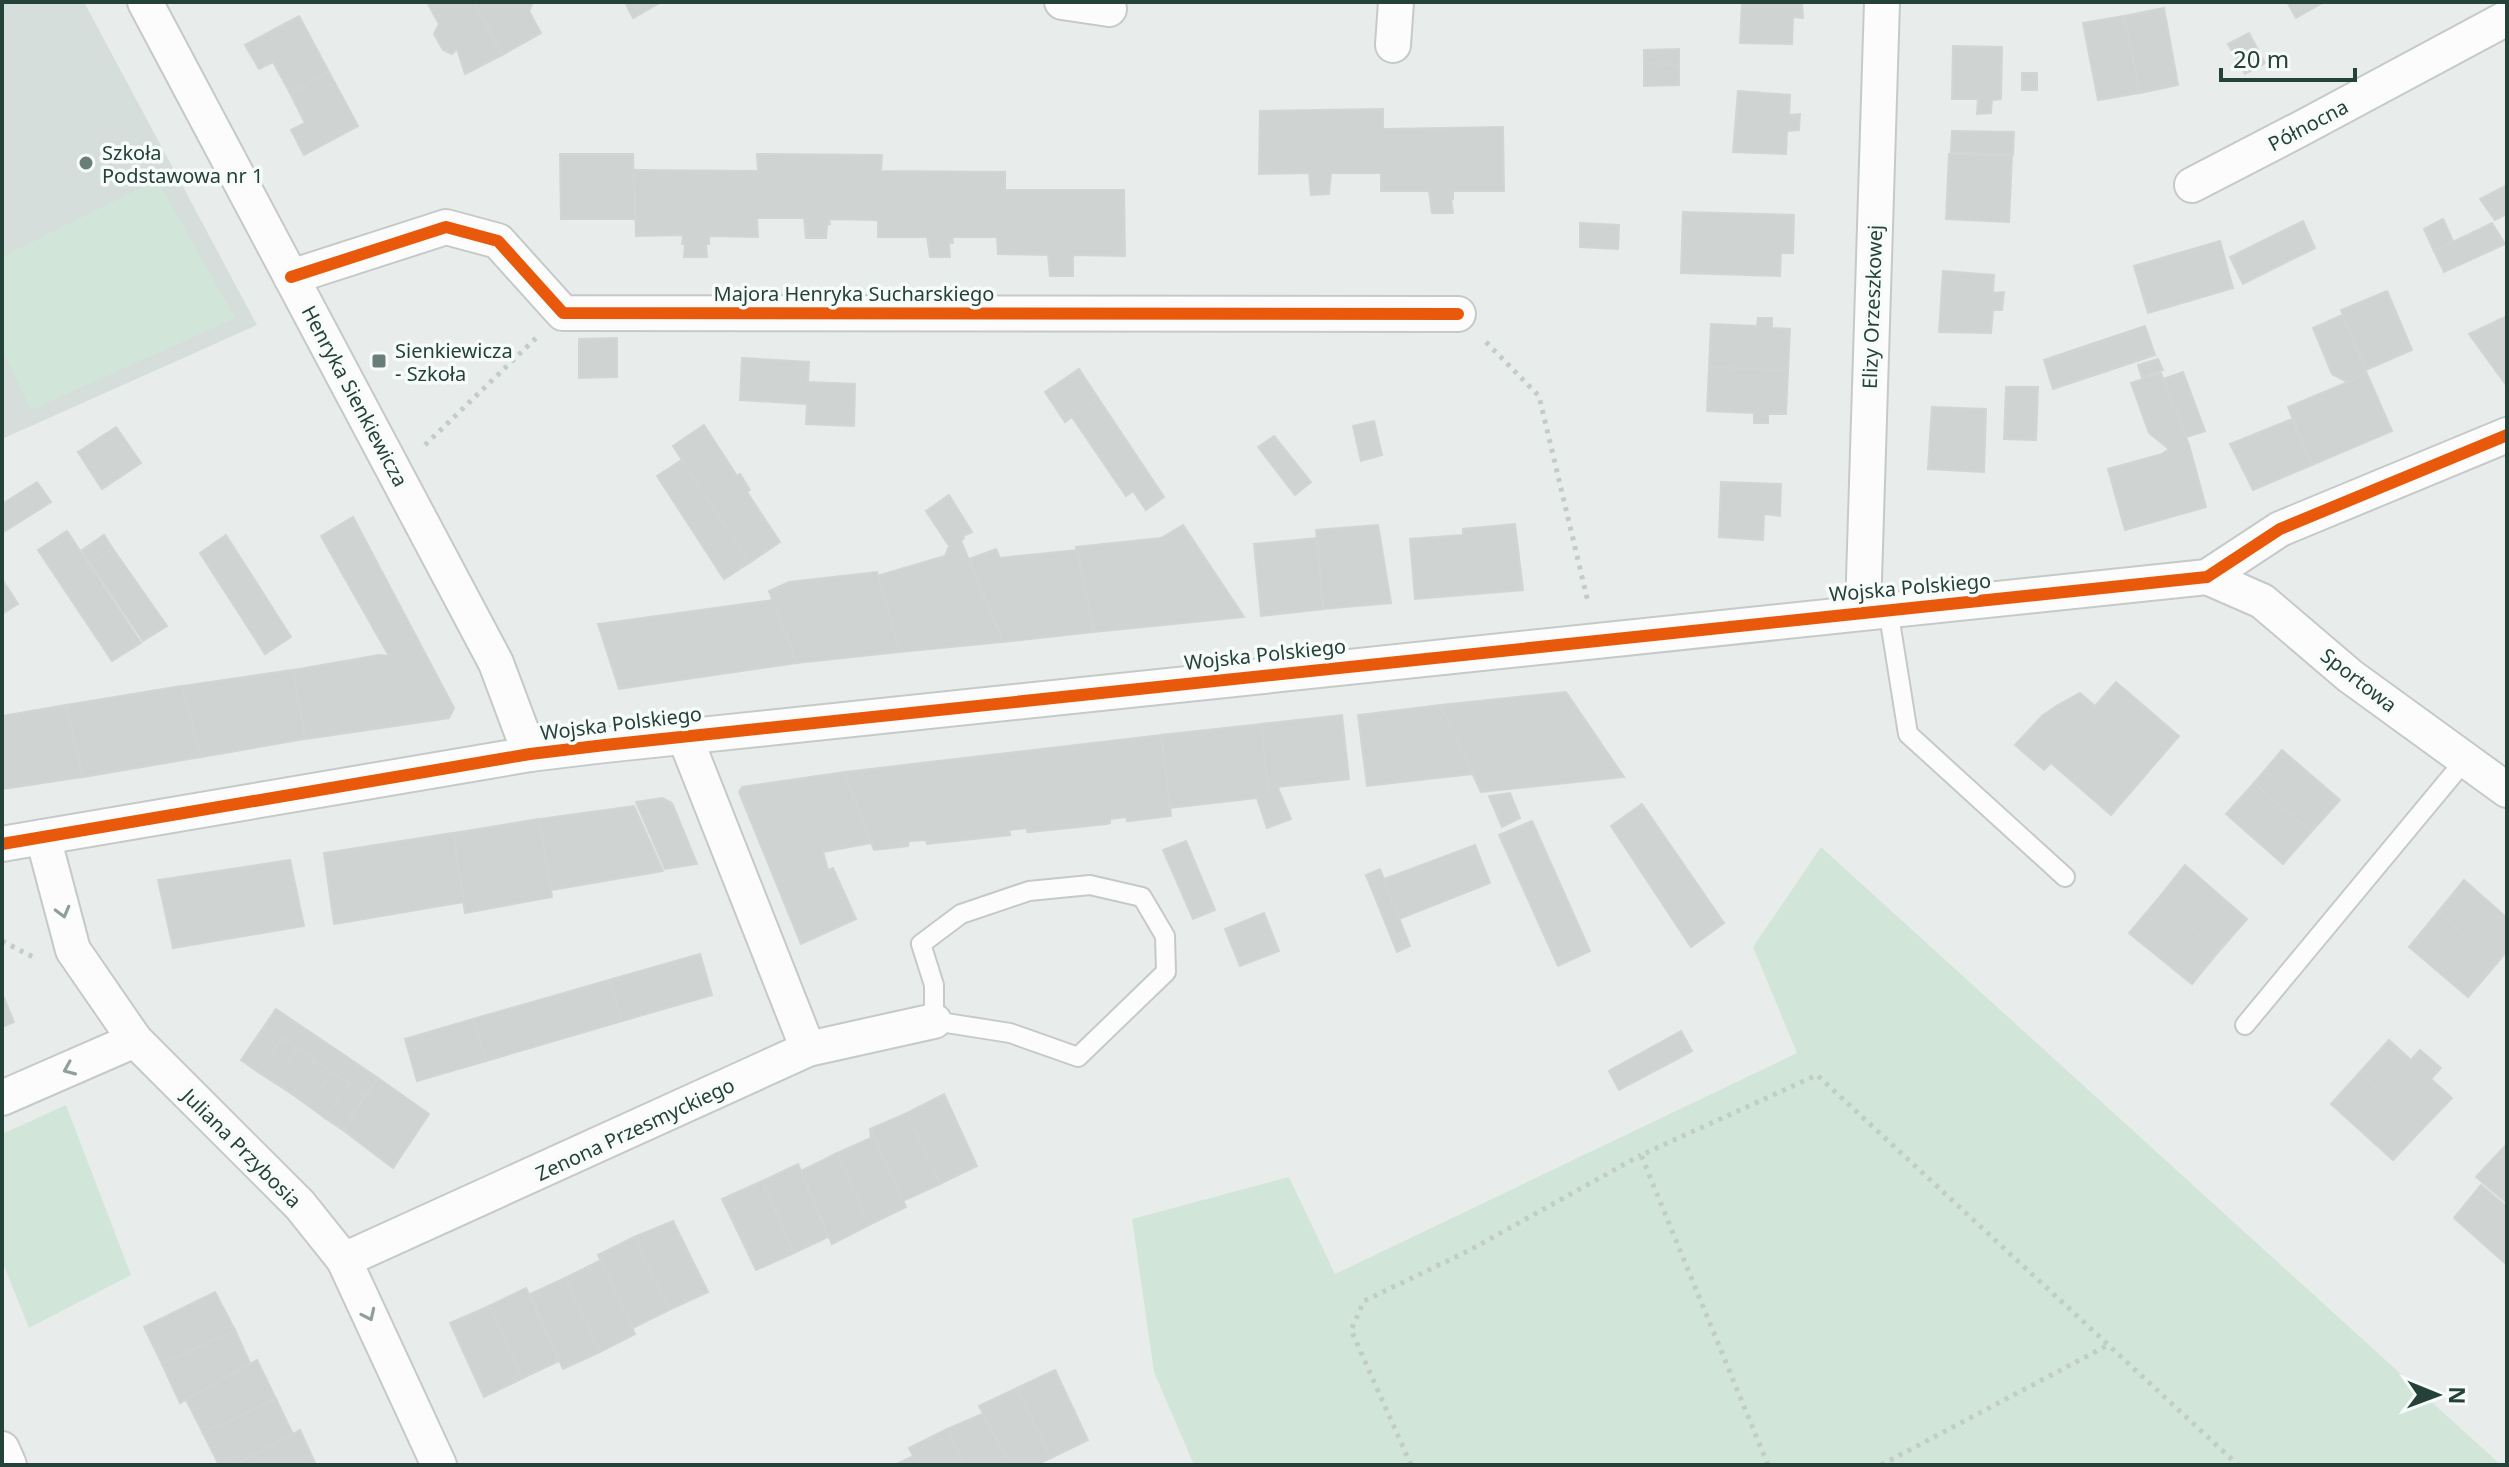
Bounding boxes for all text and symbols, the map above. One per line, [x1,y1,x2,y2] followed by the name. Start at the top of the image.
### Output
[2221,32,2355,82] scale bar
[2233,42,2289,75] text: 20 m
[2263,93,2353,157] street label: Północna
[102,139,263,189] place label: Szkoła Podstawowa nr 1
[77,154,95,172] marker: Szkoła Podstawowa nr 1
[1856,224,1888,390] street label: Elizy Orzeszkowej
[714,280,994,307] street label: Majora Henryka Sucharskiego
[296,301,414,491] street label: Henryka Sienkiewicza
[395,337,513,387] place label: Sienkiewicza - Szkoła
[370,352,388,370] marker: Sienkiewicza - Szkoła
[1828,566,1992,608] street label: Wojska Polskiego
[1183,632,1347,676] street label: Wojska Polskiego
[2315,642,2403,718] street label: Sportowa
[539,700,703,746] street label: Wojska Polskiego
[54,905,71,919] one-way arrow
[62,1060,77,1076] one-way arrow
[531,1071,739,1187] street label: Zenona Przesmyckiego
[175,1081,308,1214] street label: Juliana Przybosia
[359,1306,375,1321] one-way arrow
[2397,1355,2477,1435] north arrow
[2443,1386,2473,1405] text: N

